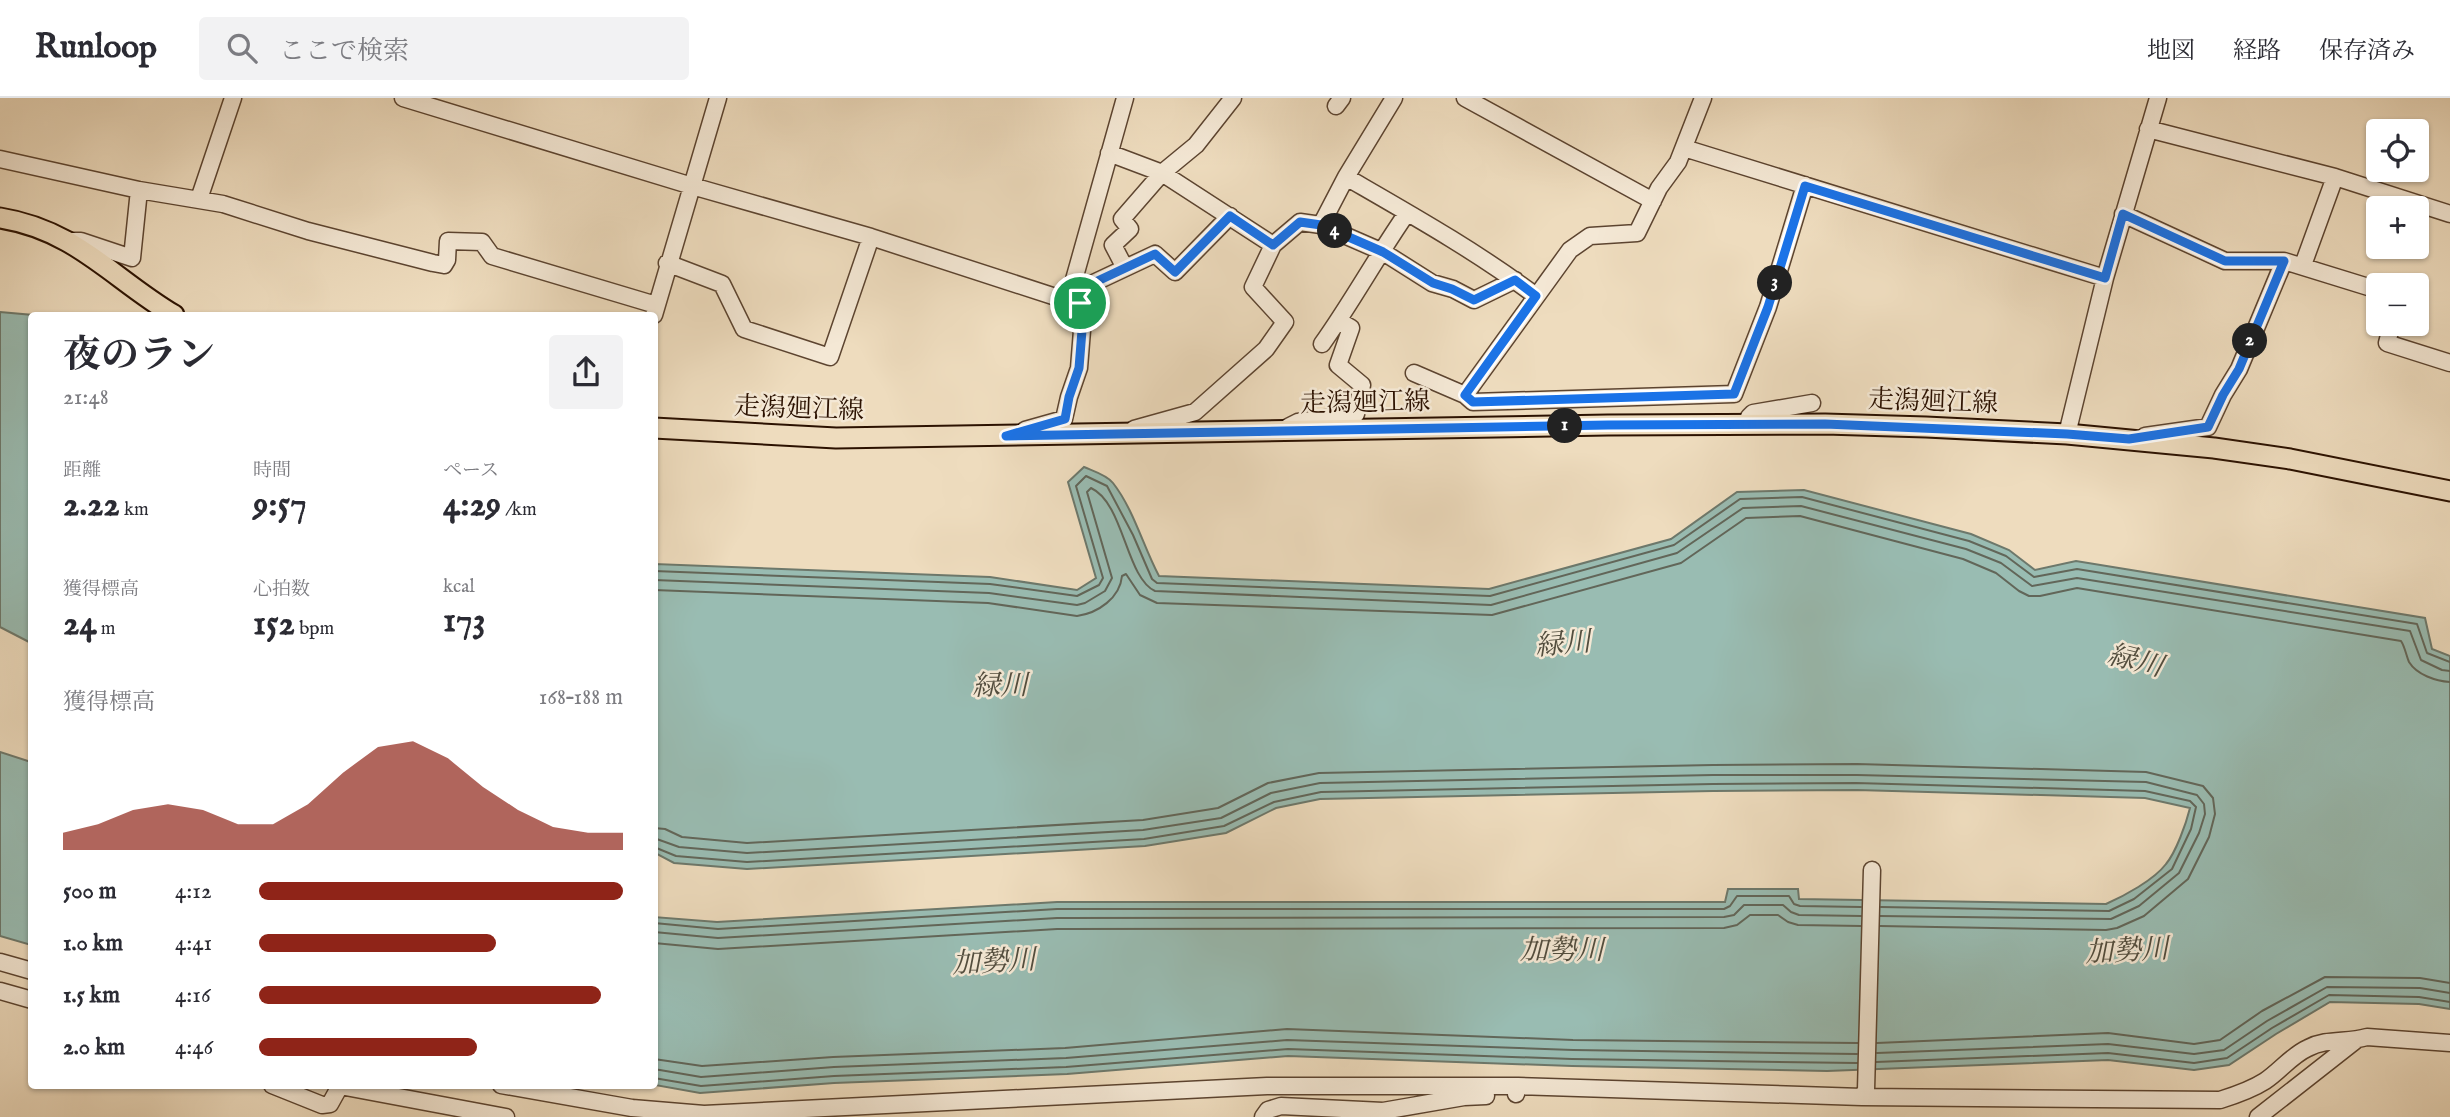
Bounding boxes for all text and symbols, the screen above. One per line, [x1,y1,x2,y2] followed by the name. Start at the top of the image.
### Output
[199,17,689,80] search box
[35,27,157,69] text: Runloop
[223,29,261,67] icon: search
[279,35,409,68] text: ここで検索
[2147,36,2195,67] text: 地図
[2233,36,2281,67] text: 経路
[2319,36,2415,67] text: 保存済み
[2366,119,2429,336] map controls
[2366,119,2429,182] button: locate
[2366,196,2429,259] button: +
[1318,214,1352,248] pin: 4
[1330,218,1339,242] text: 4
[1758,266,1792,300] pin: 3
[1771,270,1778,294] text: 3
[1050,273,1110,333] pin
[2366,273,2429,336] button: −
[1061,284,1099,322] icon: arrive
[2232,324,2268,358] pin: 2
[2245,328,2254,352] text: 2
[63,333,215,381] text: 夜のラン
[549,335,623,409] button: share
[63,383,109,412] text: 21:48
[1867,383,1999,421] street label: 走潟廻江線
[1300,385,1430,421] street label: 走潟廻江線
[733,390,865,428] street label: 走潟廻江線
[1548,408,1582,444] pin: 1
[1561,413,1568,437] text: 1
[63,459,101,483] text: 距離
[253,459,291,483] text: 時間
[443,459,499,483] text: ペース
[63,483,120,528] text: 2.22
[253,483,307,528] text: 9:57
[443,483,501,528] text: 4:29
[120,498,149,522] text: km
[501,498,537,522] text: /km
[443,575,475,599] text: kcal
[63,578,139,602] text: 獲得標高
[253,578,310,602] text: 心拍数
[443,599,486,644] text: 173
[63,602,97,647] text: 24
[253,602,295,647] text: 152
[97,617,115,641] text: m
[295,617,334,641] text: bpm
[1534,625,1595,665] water label: 緑川
[2104,638,2169,686] water label: 緑川
[972,669,1031,705] water label: 緑川
[539,683,623,712] text: 168–188 m
[63,688,155,717] text: 獲得標高
[63,877,117,906] text: 500 m
[175,877,212,906] text: 4:12
[63,929,123,958] text: 1.0 km
[175,929,212,958] text: 4:41
[2084,932,2173,972] water label: 加勢川
[1520,934,1607,969] water label: 加勢川
[951,943,1040,983] water label: 加勢川
[63,981,120,1010] text: 1.5 km
[175,981,211,1010] text: 4:16
[63,1033,125,1062] text: 2.0 km
[175,1033,213,1062] text: 4:46

